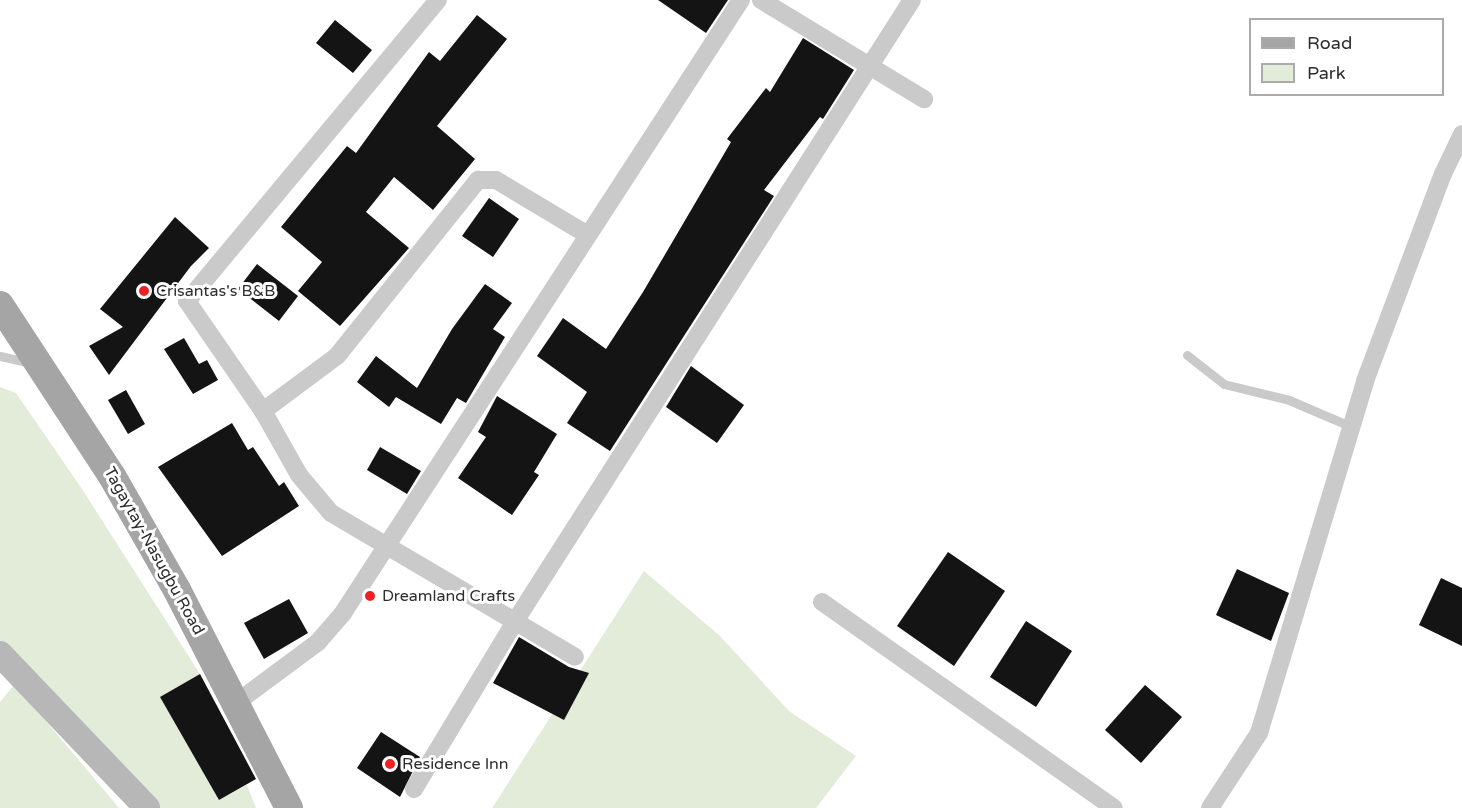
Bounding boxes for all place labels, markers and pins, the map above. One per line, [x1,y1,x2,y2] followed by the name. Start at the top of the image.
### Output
[156,281,275,301] place label: Crisantas's B&B
[137,284,151,298] marker: Crisantas's B&B
[382,586,515,606] place label: Dreamland Crafts
[363,589,377,603] marker: Dreamland Crafts
[402,754,509,774] place label: Residence Inn
[383,757,397,771] marker: Residence Inn

